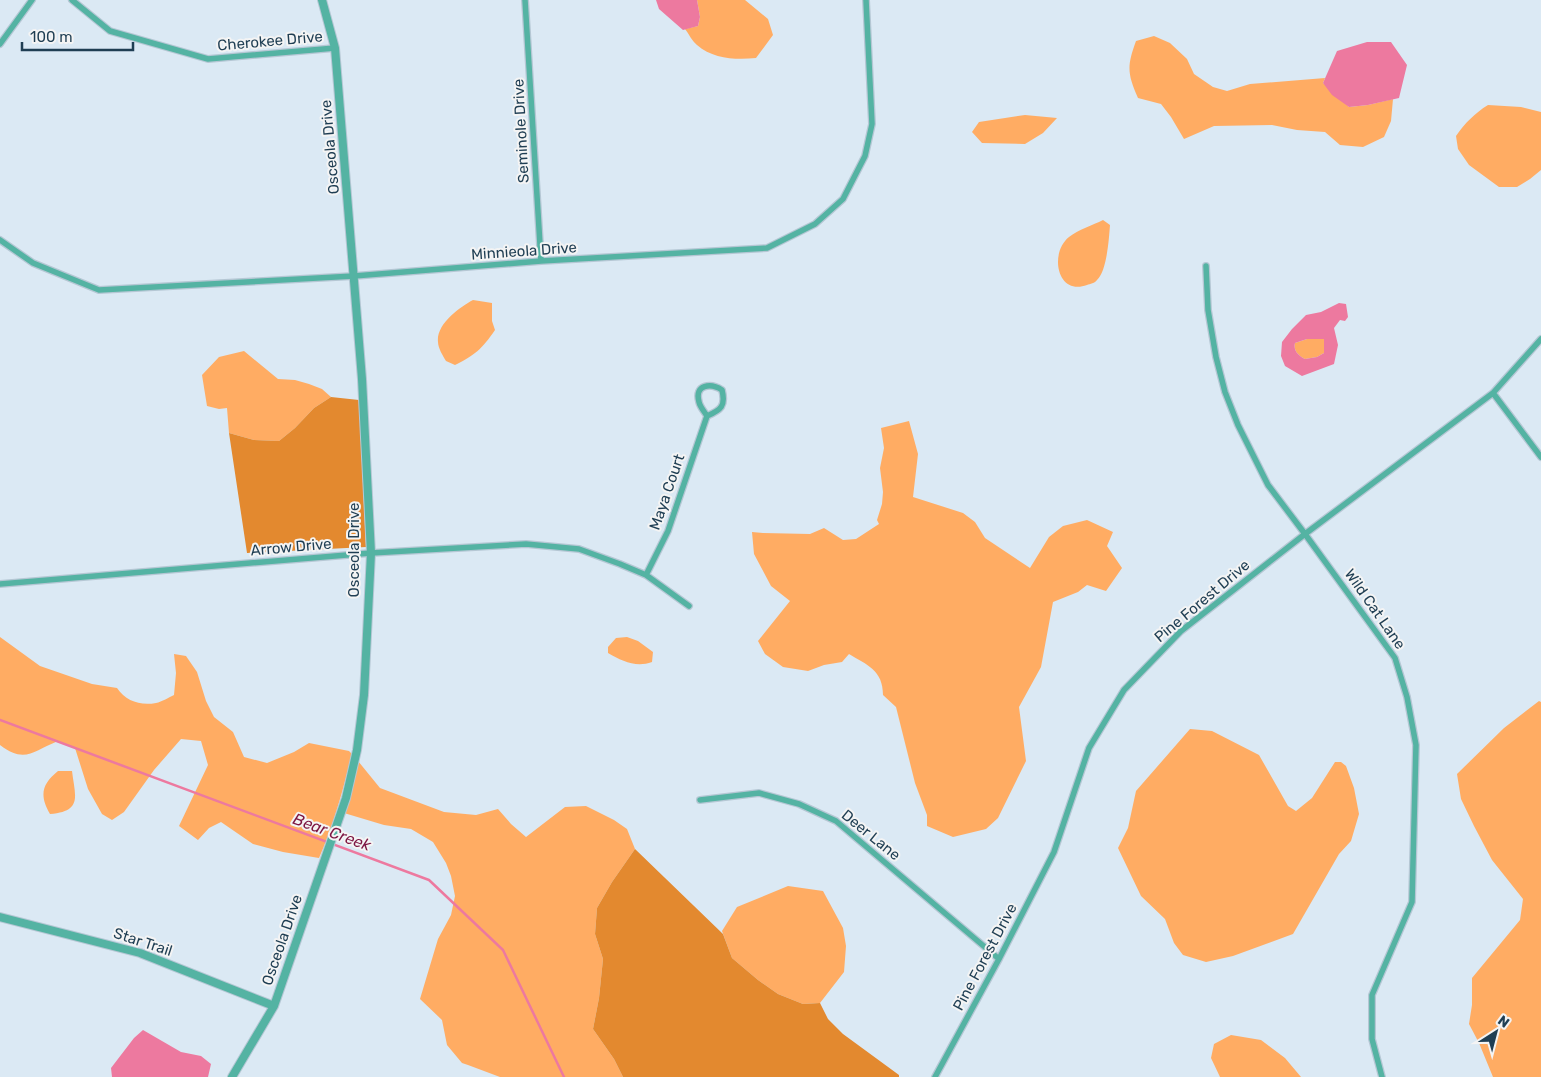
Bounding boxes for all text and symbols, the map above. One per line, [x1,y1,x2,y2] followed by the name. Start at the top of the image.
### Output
[22,20,134,52] scale bar
[217,27,323,55] street label: Cherokee Drive
[30,28,72,46] text: 100 m
[509,78,533,184] street label: Seminole Drive
[317,99,343,195] street label: Osceola Drive
[470,238,578,264] street label: Minnieola Drive
[646,452,688,532] street label: Maya Court
[345,503,363,597] street label: Osceola Drive
[250,534,332,560] street label: Arrow Drive
[1151,556,1253,646] street label: Pine Forest Drive
[1341,565,1409,653] street label: Wild Cat Lane
[838,806,904,864] street label: Deer Lane
[290,809,374,855] water label: Bear Creek
[258,892,306,988] street label: Osceola Drive
[949,900,1021,1014] street label: Pine Forest Drive
[111,924,175,960] street label: Star Trail
[1471,1007,1521,1057] north arrow
[1494,1012,1512,1032] text: N

